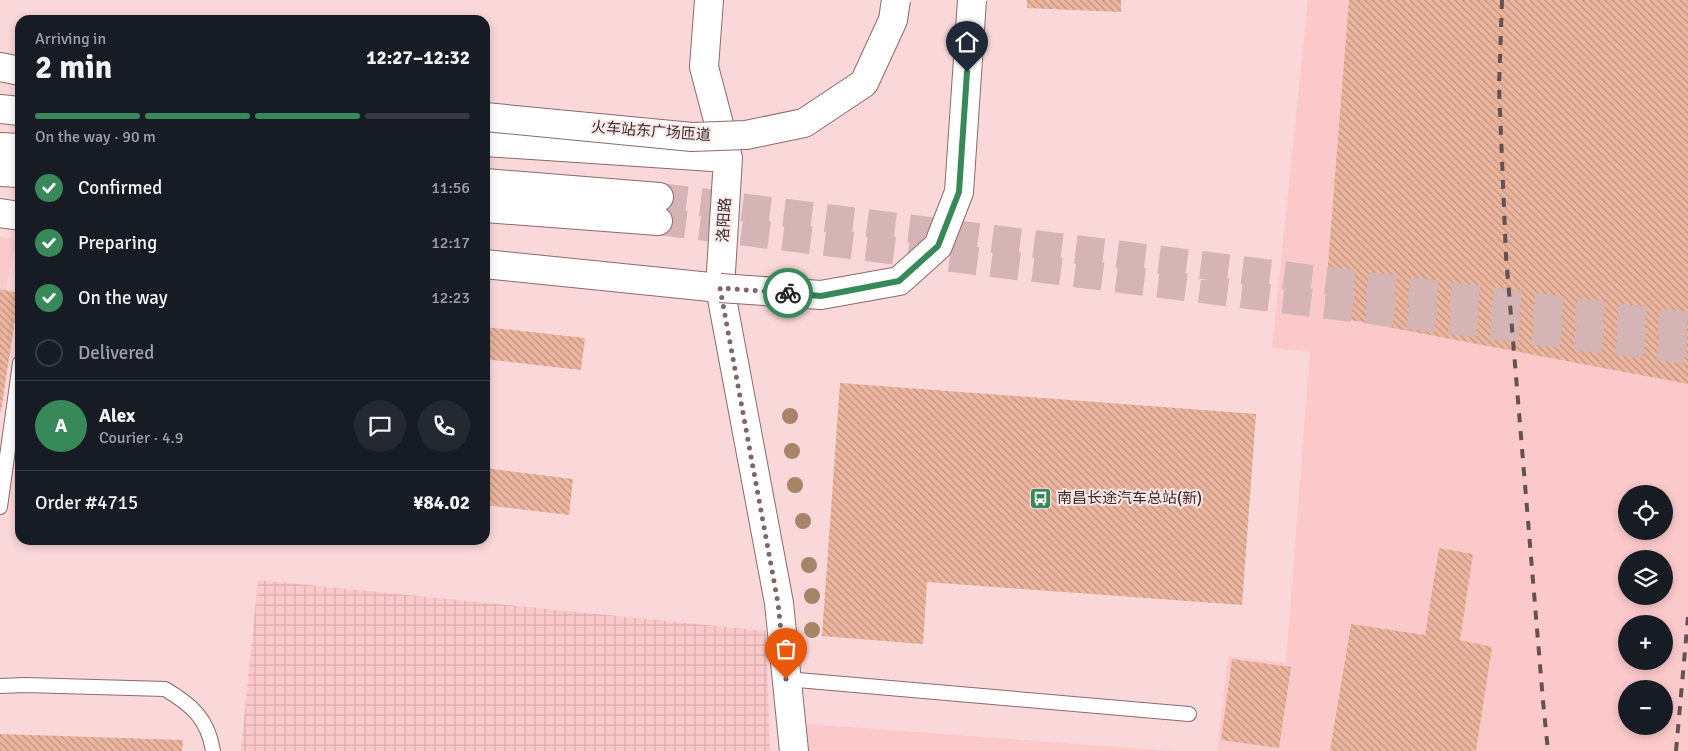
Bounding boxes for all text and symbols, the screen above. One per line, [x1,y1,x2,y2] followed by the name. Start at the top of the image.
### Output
[946,21,988,72] pin
[953,28,981,56] icon: home
[35,29,106,49] text: Arriving in
[366,46,470,70] text: 12:27–12:32
[35,48,112,87] text: 2 min
[591,118,711,144] street label: 火车站东广场匝道
[35,127,156,147] text: On the way · 90 m
[35,174,63,202] icon: check
[78,176,162,200] text: Confirmed
[431,178,470,198] text: 11:56
[714,197,734,243] street label: 洛阳路
[35,229,63,257] icon: check
[78,231,157,255] text: Preparing
[431,233,470,253] text: 12:17
[763,268,813,318] courier
[774,279,802,307] icon: bike
[35,284,63,312] icon: check
[78,286,168,310] text: On the way
[431,288,470,308] text: 12:23
[78,341,154,365] text: Delivered
[354,400,406,452] button: chat
[418,400,470,452] button: phone
[99,404,135,428] text: Alex
[55,414,67,438] text: A
[99,428,183,448] text: Courier · 4.9
[1618,485,1673,735] map controls
[1618,485,1673,540] button: locate
[1029,486,1053,510] bus stop icon: 南昌长途汽车总站(新)
[1057,489,1202,507] place label: 南昌长途汽车总站(新)
[35,491,138,515] text: Order #4715
[413,491,470,515] text: ¥84.02
[1618,550,1673,605] button: layers
[1618,615,1673,670] button: +
[765,628,807,679] pin
[772,635,800,663] icon: bag
[1618,680,1673,735] button: −

